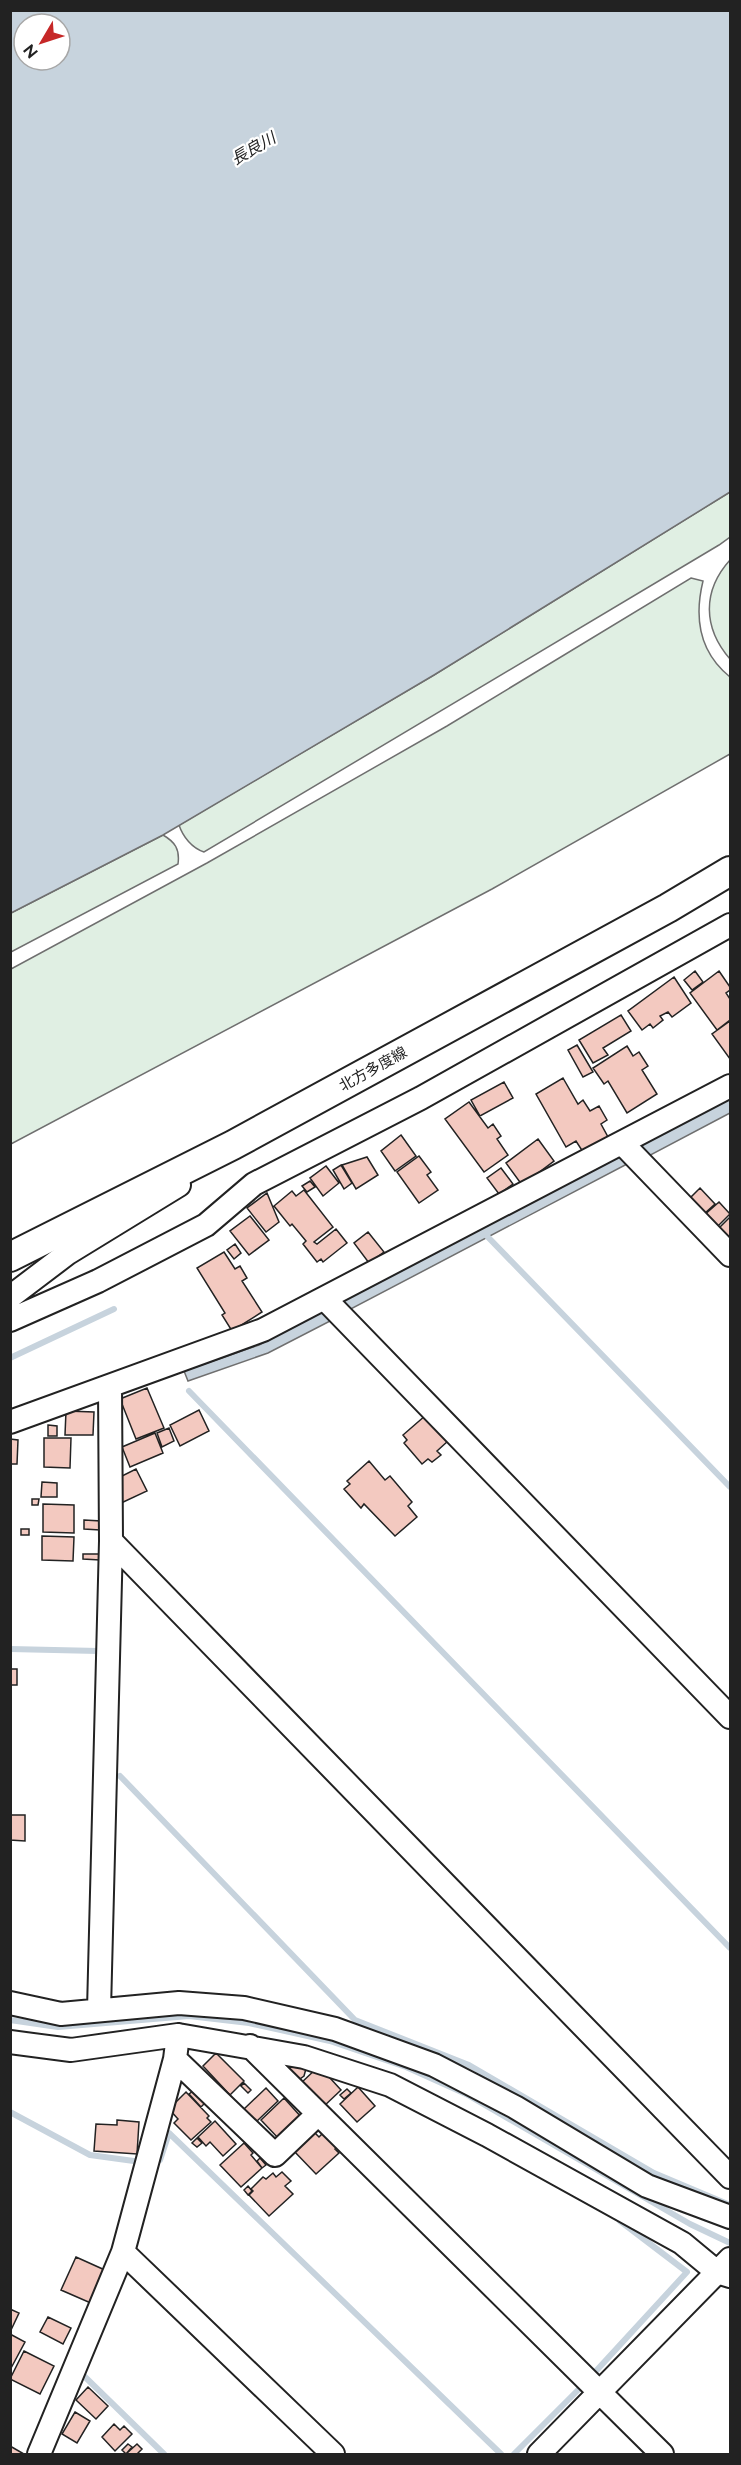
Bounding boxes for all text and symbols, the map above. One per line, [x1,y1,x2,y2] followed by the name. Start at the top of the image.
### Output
[12,12,72,72] north arrow
[20,40,42,62] text: N
[228,127,281,169] water label: 長良川
[336,1043,410,1095] street label: 北方多度線

